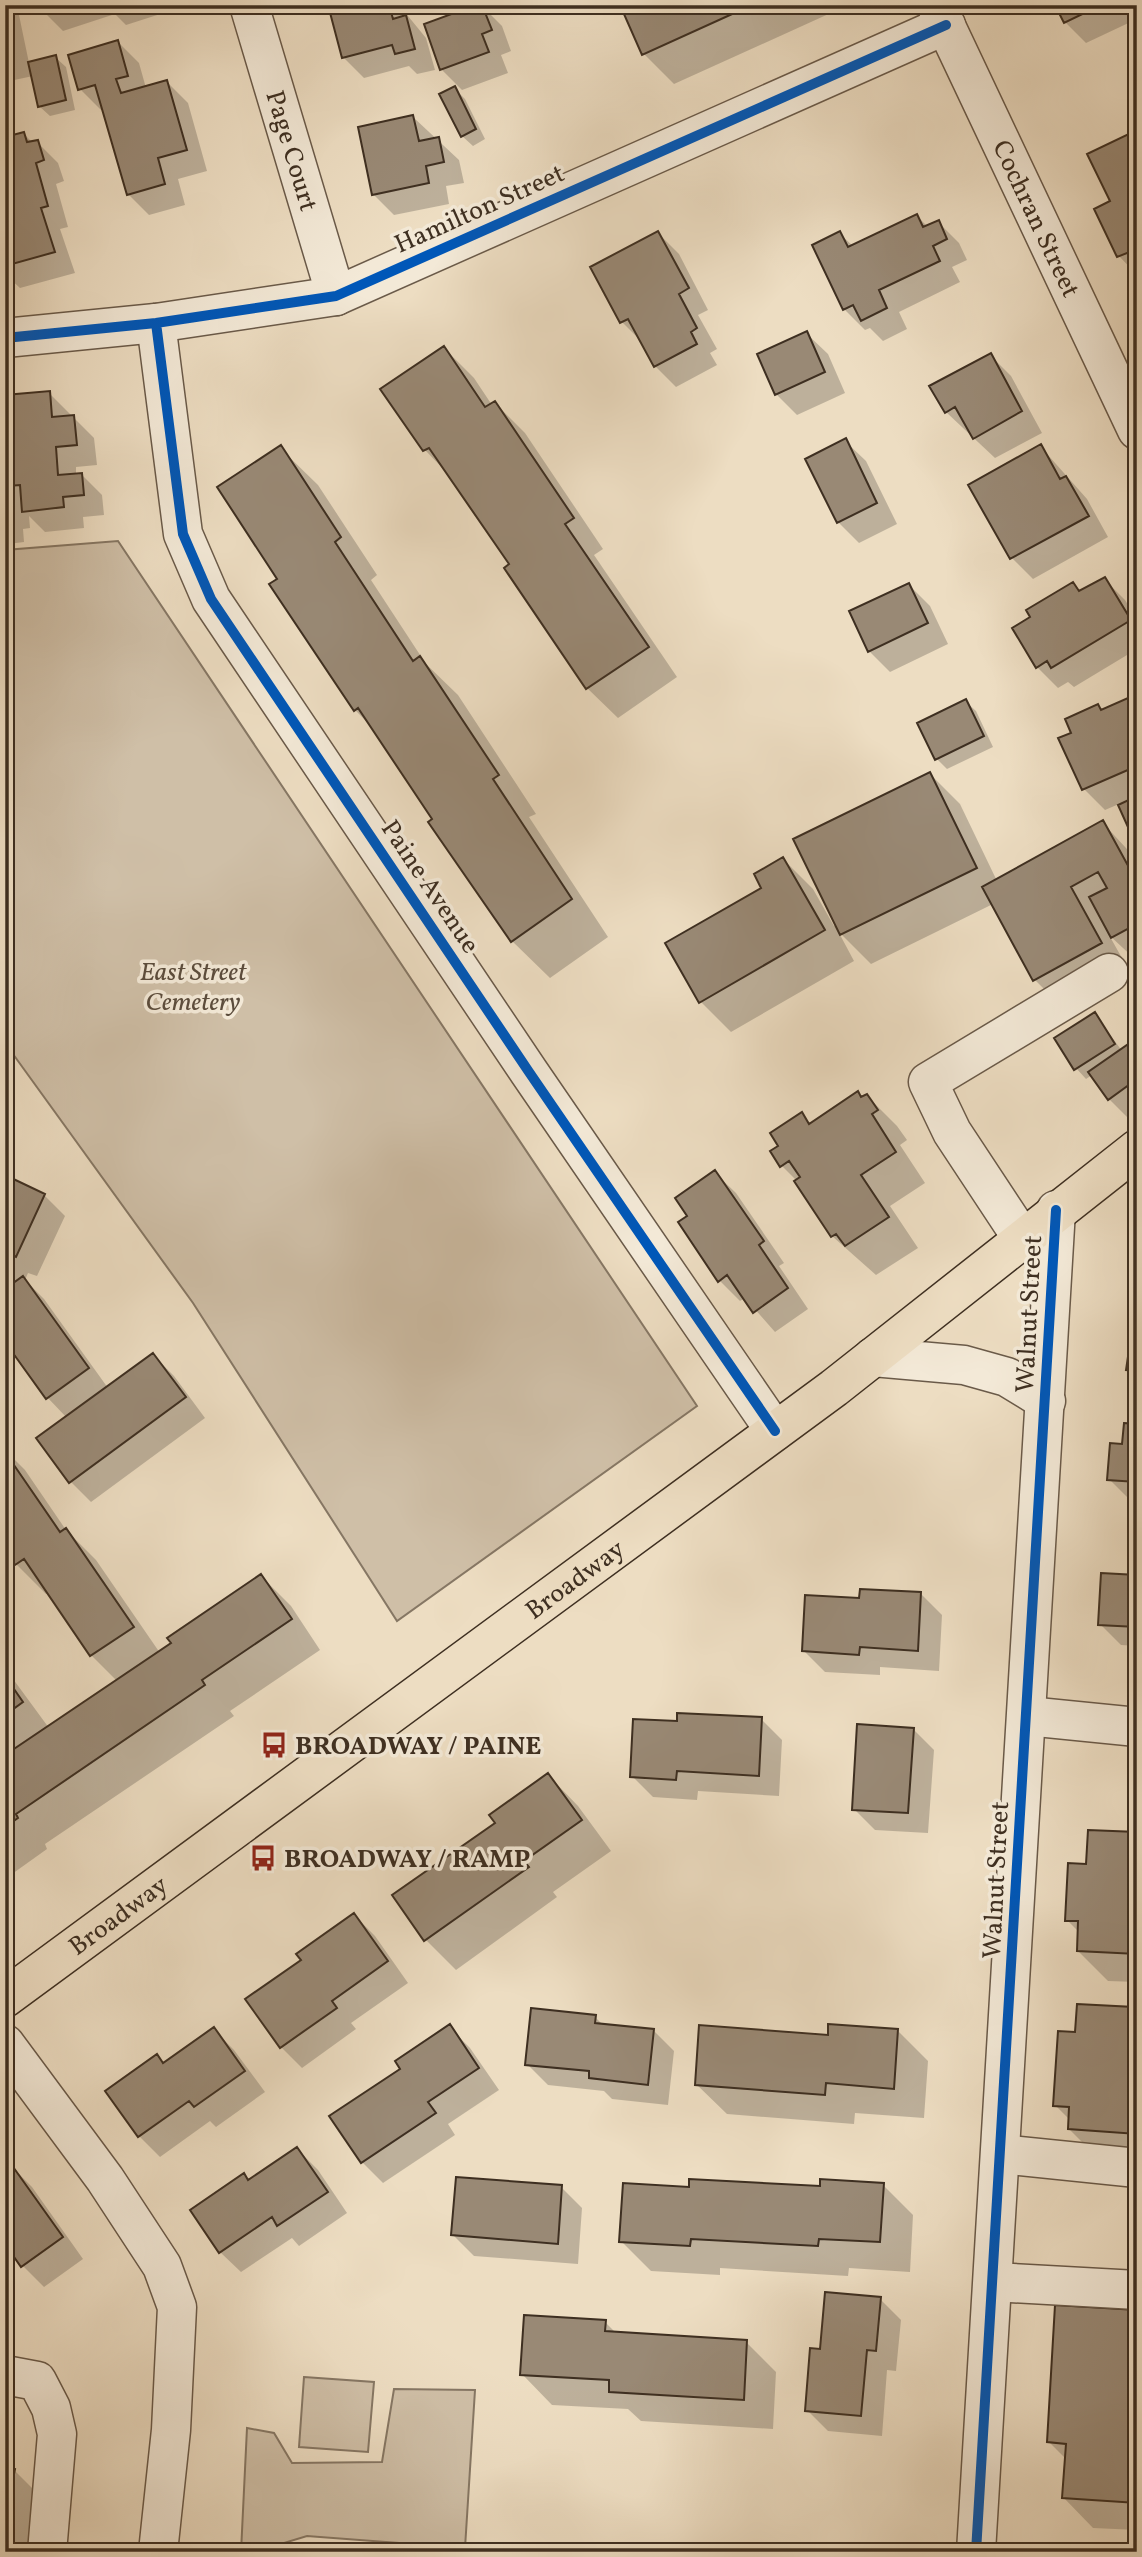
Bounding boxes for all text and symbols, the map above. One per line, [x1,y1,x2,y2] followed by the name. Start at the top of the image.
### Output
[256,86,326,216] street label: Page Court
[982,135,1088,304] street label: Cochran Street
[389,156,571,263] street label: Hamilton Street
[371,813,487,961] street label: Paine Avenue
[140,955,247,1021] park label: East Street Cemetery
[1008,1234,1052,1394] street label: Walnut Street
[519,1532,633,1629] street label: Broadway
[295,1729,542,1765] place label: BROADWAY / PAINE
[259,1730,289,1760] bus stop icon: BROADWAY / PAINE
[975,1800,1019,1960] street label: Walnut Street
[284,1842,530,1878] place label: BROADWAY / RAMP
[248,1843,278,1873] bus stop icon: BROADWAY / RAMP
[62,1868,176,1965] street label: Broadway

